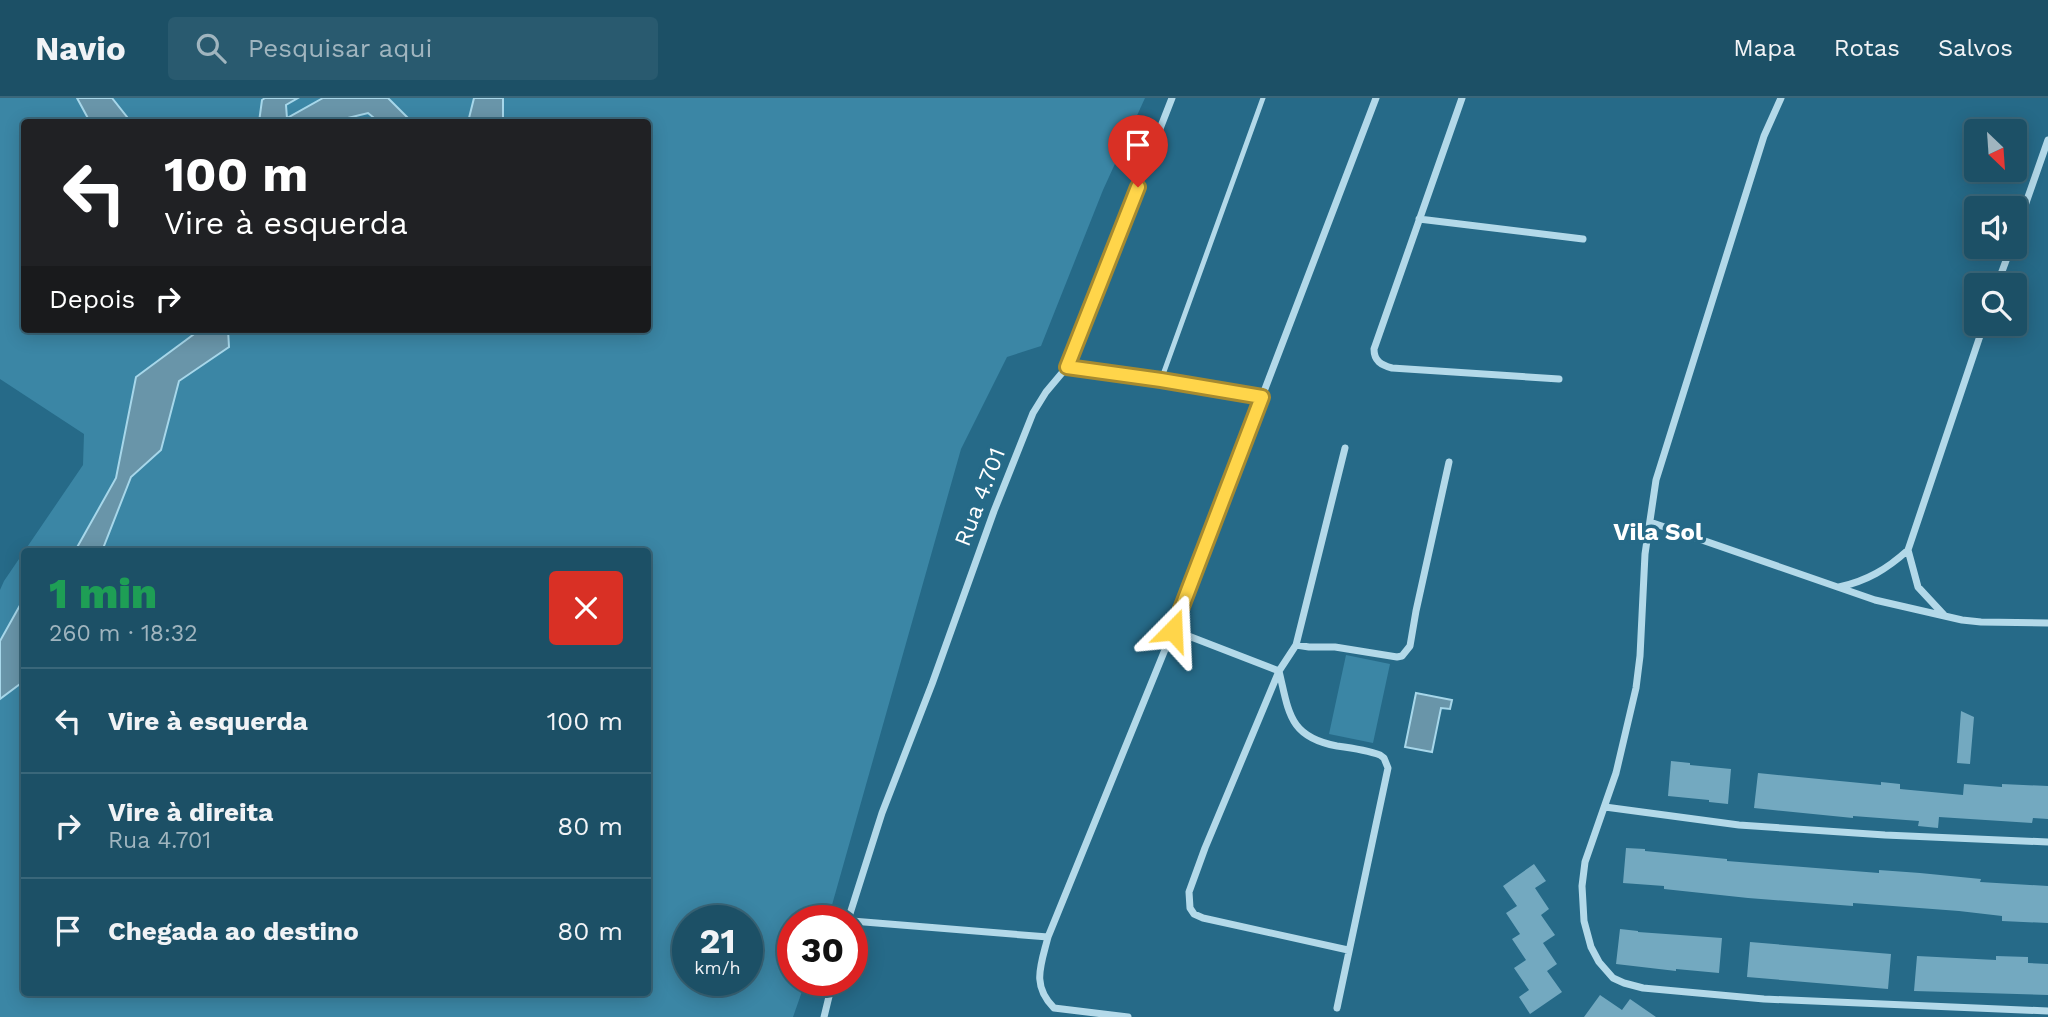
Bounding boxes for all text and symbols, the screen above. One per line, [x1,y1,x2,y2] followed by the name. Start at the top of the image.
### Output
[168,17,658,80] search box
[35,29,126,68] text: Navio
[192,29,230,67] icon: search
[248,33,433,63] text: Pesquisar aqui
[1733,34,1796,62] text: Mapa
[1834,34,1900,62] text: Rotas
[1938,34,2013,62] text: Salvos
[1108,115,1168,187] pin
[1964,119,2026,182] north arrow
[1964,119,2027,336] map controls
[1119,126,1157,164] icon: arrive
[164,145,308,203] text: 100 m
[49,147,140,238] icon: left
[1964,196,2027,259] button: sound
[164,204,408,242] text: Vire à esquerda
[1964,273,2027,336] button: search
[149,280,187,318] icon: right
[49,284,135,314] text: Depois
[949,444,1011,550] street label: Rua 4.701
[1613,518,1703,546] district label: Vila Sol
[49,569,157,618] text: 1 min
[549,571,623,645] button: close
[1136,593,1210,667] position arrow
[49,620,198,647] text: 260 m · 18:32
[49,702,87,740] icon: left
[108,706,308,736] text: Vire à esquerda
[547,706,623,736] text: 100 m
[108,797,273,827] text: Vire à direita
[49,807,87,845] icon: right
[557,811,623,841] text: 80 m
[108,827,211,854] text: Rua 4.701
[777,905,868,996] speed limit sign: 30
[49,912,87,950] icon: arrive
[108,916,359,946] text: Chegada ao destino
[557,916,623,946] text: 80 m
[700,920,735,962] text: 21
[694,957,741,978] text: km/h

